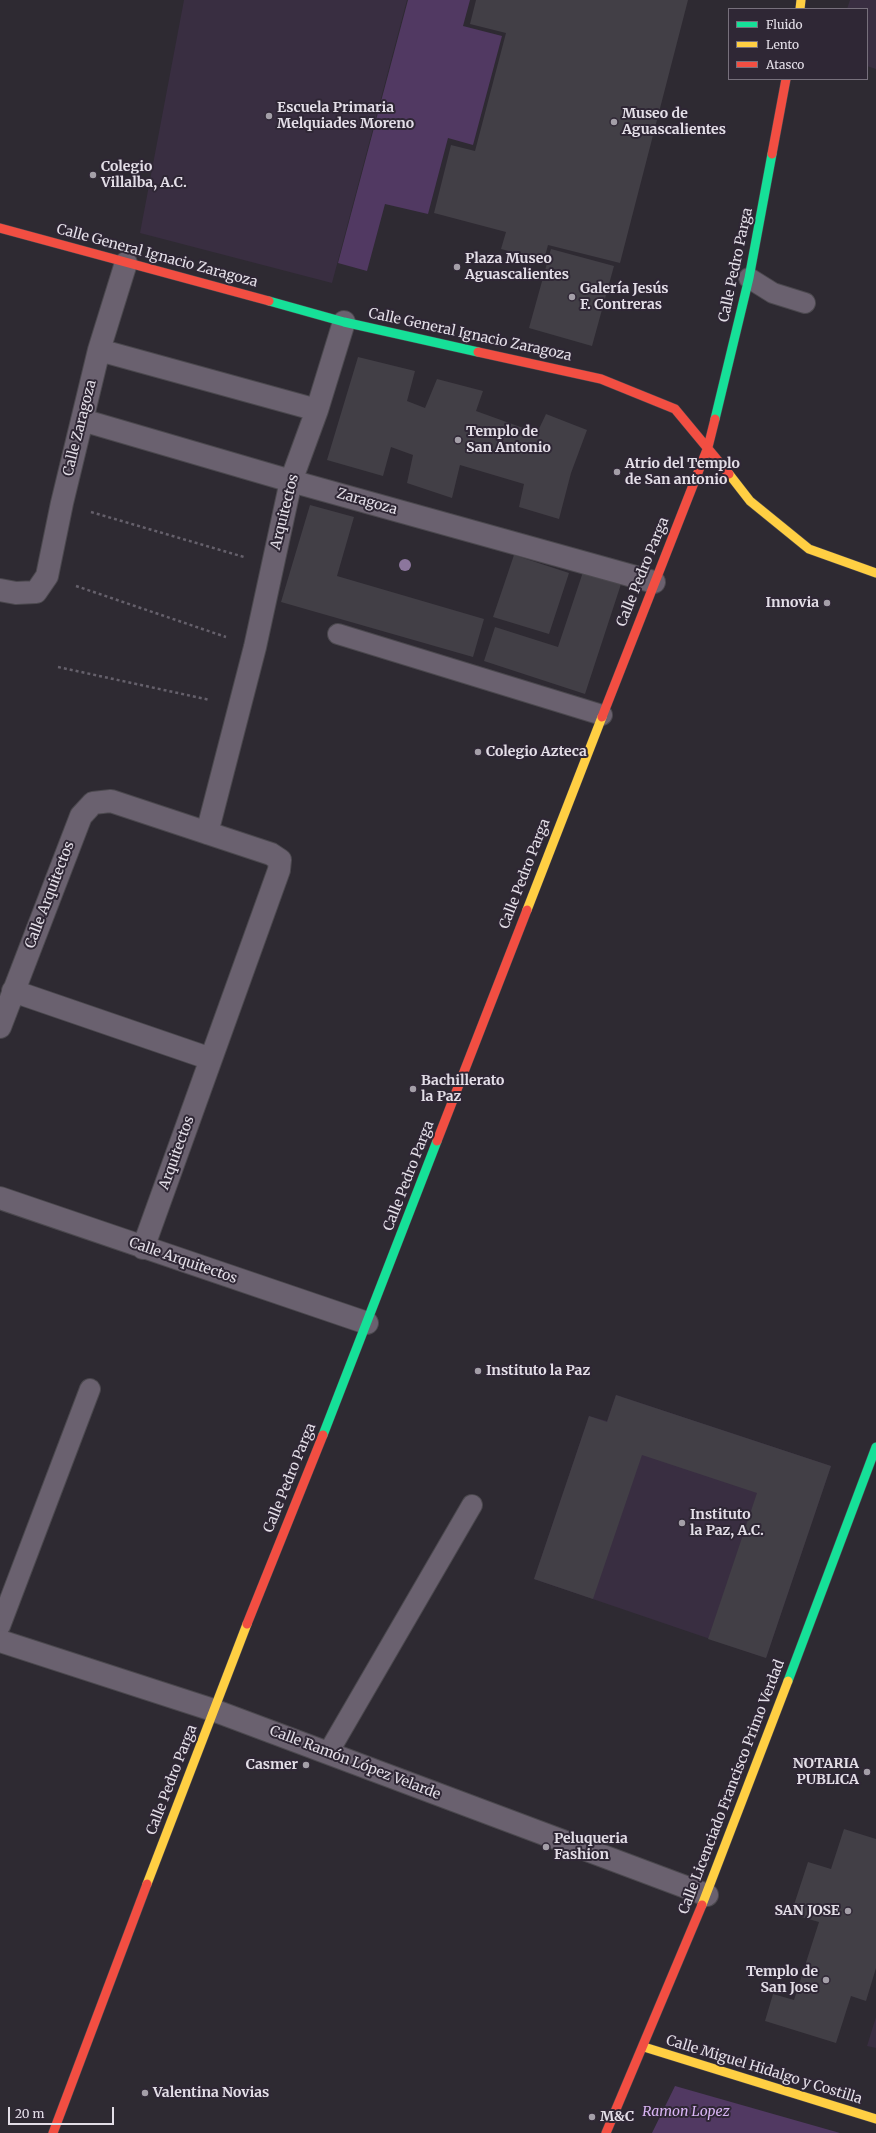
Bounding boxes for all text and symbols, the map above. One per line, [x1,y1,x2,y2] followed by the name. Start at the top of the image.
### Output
[728,8,868,80] legend
[766,17,803,32] text: Fluido
[766,37,799,52] text: Lento
[766,57,804,72] text: Atasco
[277,100,414,132] place label: Escuela Primaria Melquiades Moreno
[622,106,726,138] place label: Museo de Aguascalientes
[264,111,274,121] marker: Escuela Primaria Melquiades Moreno
[609,117,619,127] marker: Museo de Aguascalientes
[101,159,187,192] place label: Colegio Villalba, A.C.
[88,170,98,180] marker: Colegio Villalba, A.C.
[716,206,756,324] street label: Calle Pedro Parga
[55,221,259,291] street label: Calle General Ignacio Zaragoza
[465,251,569,284] place label: Plaza Museo Aguascalientes
[452,262,462,272] marker: Plaza Museo Aguascalientes
[580,281,669,314] place label: Galería Jesús F. Contreras
[567,292,577,302] marker: Galería Jesús F. Contreras
[367,305,573,365] street label: Calle General Ignacio Zaragoza
[60,378,100,478] street label: Calle Zaragoza
[466,424,551,456] place label: Templo de San Antonio
[453,435,463,445] marker: Templo de San Antonio
[625,456,740,488] place label: Atrio del Templo de San antonio
[612,467,622,477] marker: Atrio del Templo de San antonio
[268,473,302,551] street label: Arquitectos
[335,485,399,519] street label: Zaragoza
[613,515,673,629] street label: Calle Pedro Parga
[766,595,819,611] place label: Innovia
[822,598,832,608] marker: Innovia
[486,744,587,760] place label: Colegio Azteca
[473,747,483,757] marker: Colegio Azteca
[496,817,554,931] street label: Calle Pedro Parga
[22,839,78,951] street label: Calle Arquitectos
[421,1073,504,1106] place label: Bachillerato la Paz
[408,1084,418,1094] marker: Bachillerato la Paz
[156,1114,198,1192] street label: Arquitectos
[380,1119,438,1233] street label: Calle Pedro Parga
[127,1235,239,1287] street label: Calle Arquitectos
[486,1363,590,1379] place label: Instituto la Paz
[473,1366,483,1376] marker: Instituto la Paz
[260,1421,320,1535] street label: Calle Pedro Parga
[690,1507,764,1540] place label: Instituto la Paz, A.C.
[677,1518,687,1528] marker: Instituto la Paz, A.C.
[676,1657,788,1917] street label: Calle Licenciado Francisco Primo Verdad
[143,1723,201,1837] street label: Calle Pedro Parga
[267,1723,443,1803] street label: Calle Ramón López Velarde
[793,1756,859,1788] place label: NOTARIA PUBLICA
[246,1757,298,1773] place label: Casmer
[301,1760,311,1770] marker: Casmer
[862,1767,872,1777] marker: NOTARIA PUBLICA
[554,1831,628,1864] place label: Peluqueria Fashion
[541,1842,551,1852] marker: Peluqueria Fashion
[774,1903,840,1919] place label: SAN JOSE
[843,1906,853,1916] marker: SAN JOSE
[746,1964,818,1996] place label: Templo de San Jose
[821,1975,831,1985] marker: Templo de San Jose
[664,2032,864,2108] street label: Calle Miguel Hidalgo y Costilla
[153,2085,269,2101] place label: Valentina Novias
[140,2088,150,2098] marker: Valentina Novias
[10,2099,116,2125] scale bar
[642,2104,730,2120] park label: Ramon Lopez
[15,2106,44,2121] text: 20 m
[600,2109,634,2125] place label: M&C
[587,2112,597,2122] marker: M&C

